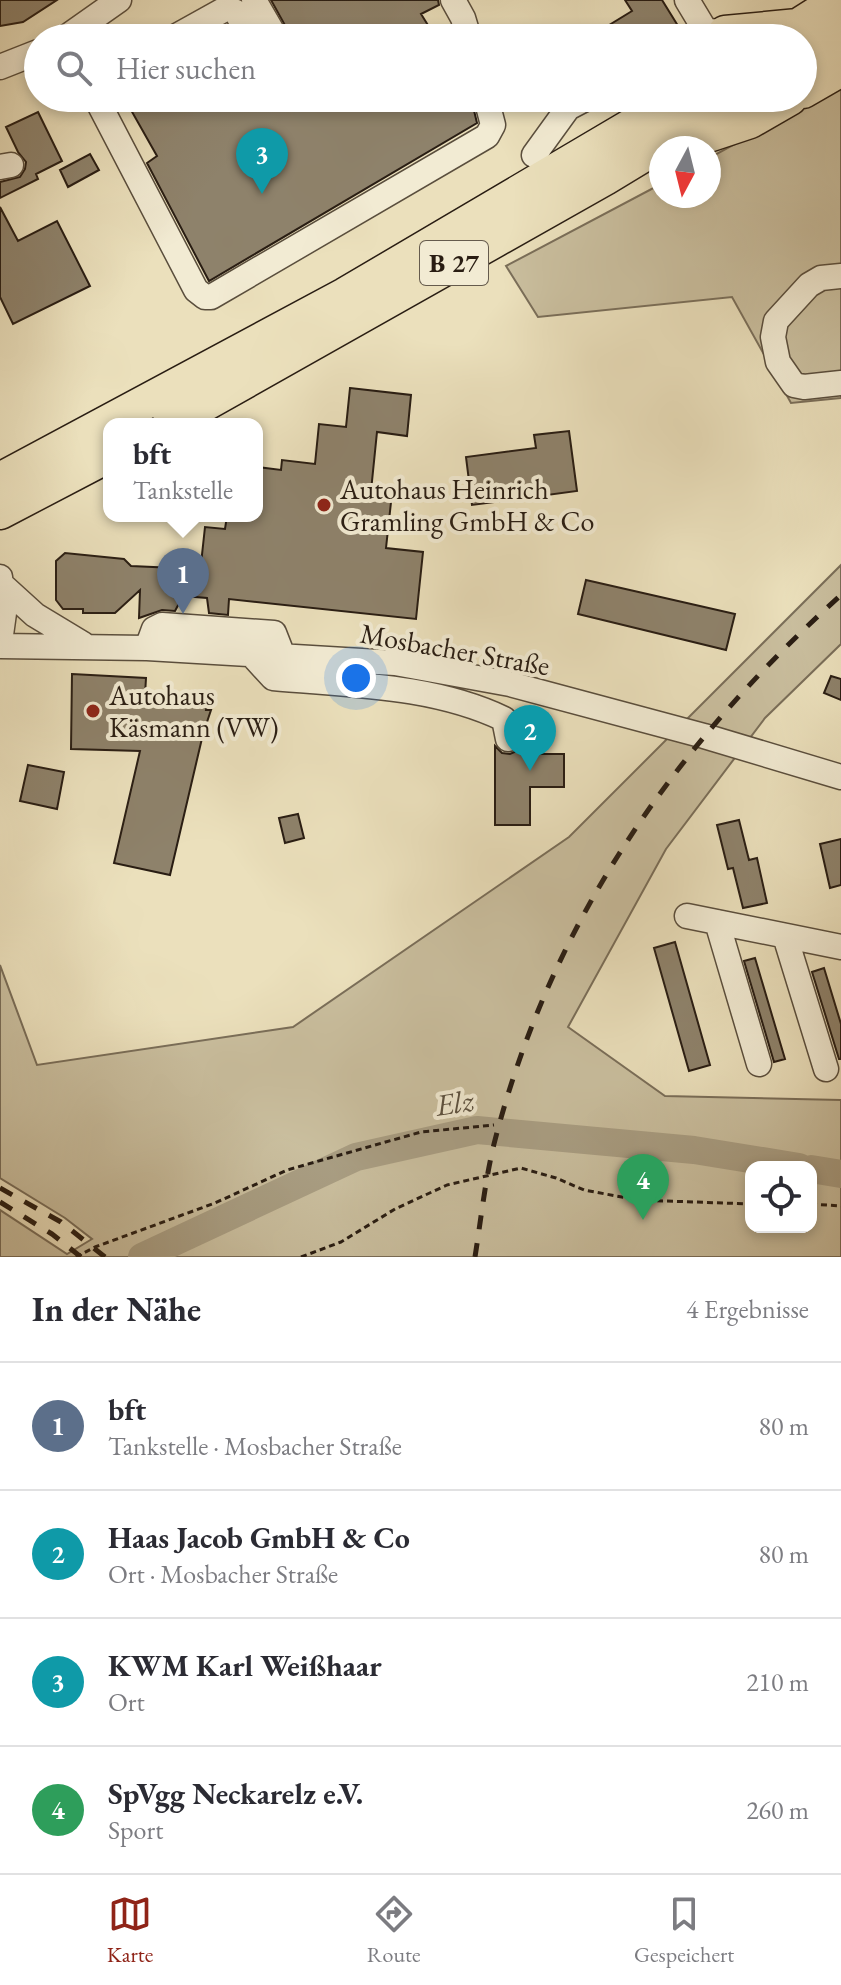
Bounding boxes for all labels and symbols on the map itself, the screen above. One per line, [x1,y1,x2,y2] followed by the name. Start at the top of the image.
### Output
[236,128,288,194] pin: 3
[649,136,721,208] north arrow
[420,241,488,285] road number: B 27
[339,471,594,539] place label: Autohaus Heinrich Gramling GmbH & Co
[315,496,333,514] marker: Autohaus Heinrich Gramling GmbH & Co
[157,548,209,614] pin: 1
[357,615,553,683] street label: Mosbacher Straße
[336,658,376,698] your location
[108,677,279,745] place label: Autohaus Käsmann (VW)
[84,702,102,720] marker: Autohaus Käsmann (VW)
[504,705,556,771] pin: 2
[432,1080,478,1125] water label: Elz
[617,1154,669,1220] pin: 4

